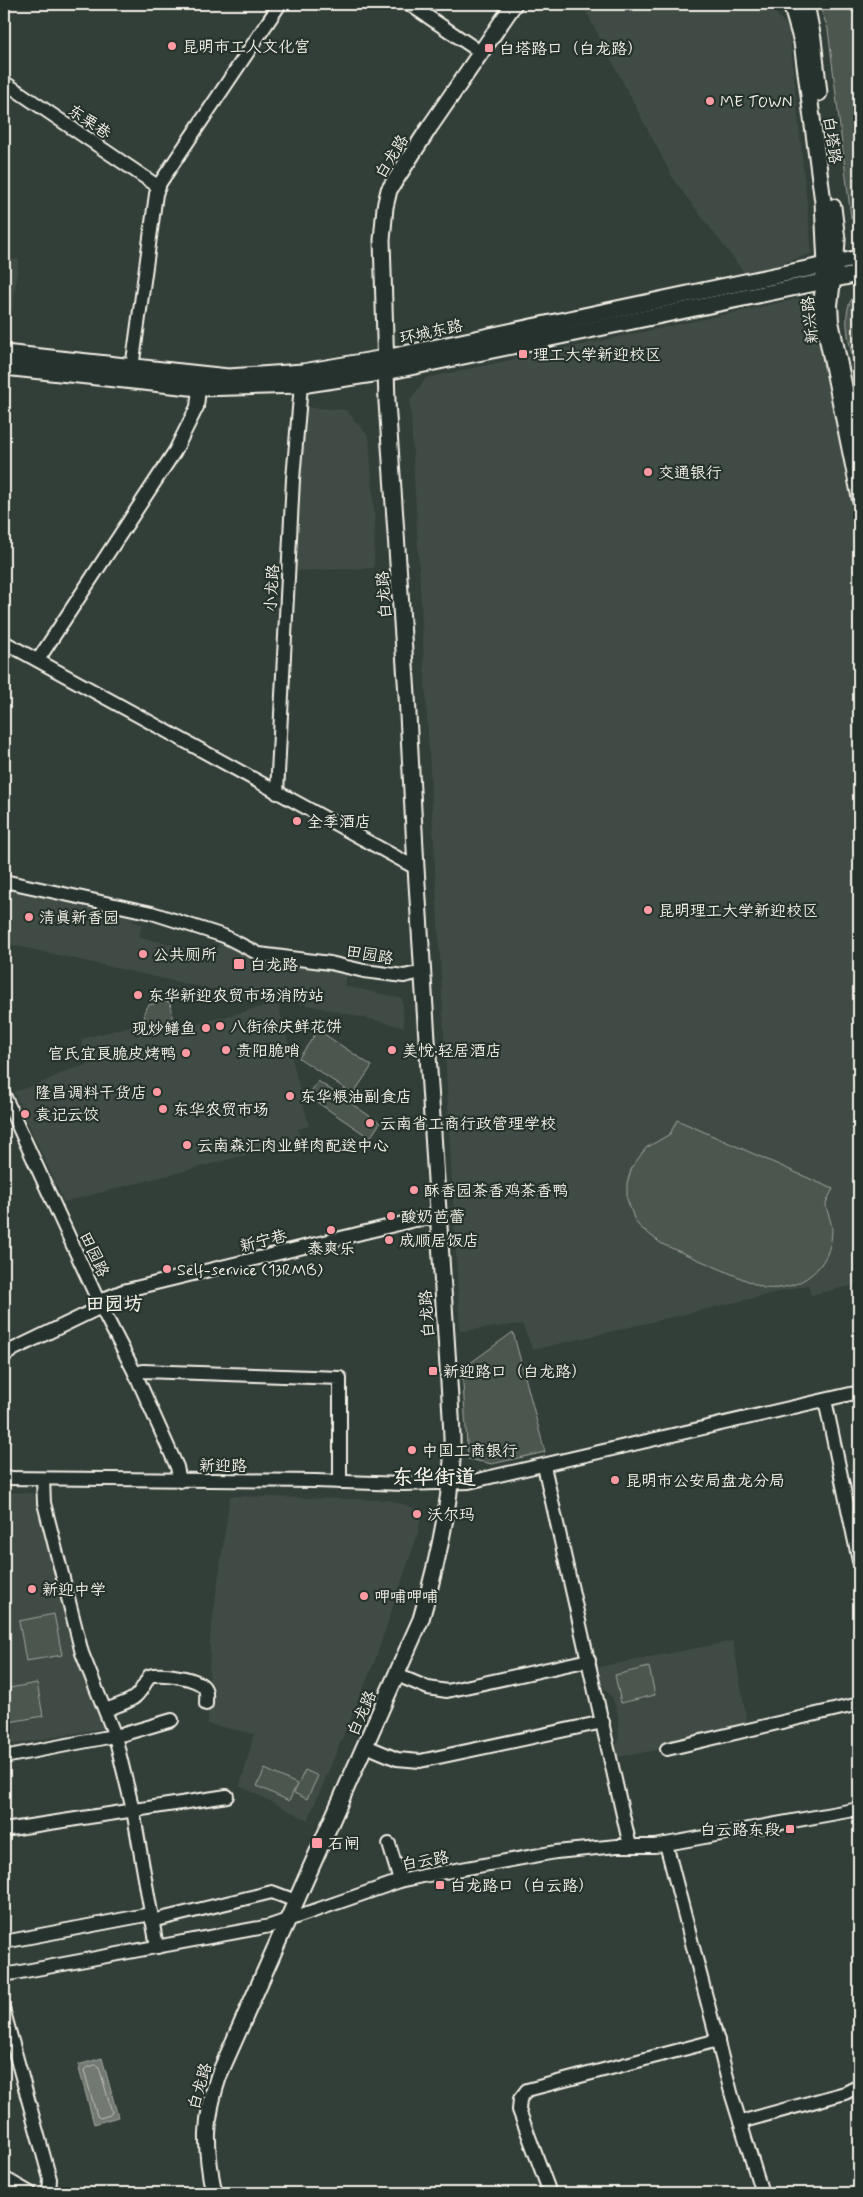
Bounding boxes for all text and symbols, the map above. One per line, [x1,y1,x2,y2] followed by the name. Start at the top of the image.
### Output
[182,37,310,58] place label: 昆明市工人文化宫
[499,39,643,60] place label: 白塔路口（白龙路）
[166,40,178,52] marker: 昆明市工人文化宫
[483,42,495,54] marker: 白塔路口（白龙路）
[720,92,792,113] place label: ME TOWN
[704,95,716,107] marker: ME TOWN
[63,100,115,144] street label: 东栗巷
[818,115,845,165] street label: 白塔路
[371,131,414,183] street label: 白龙路
[798,295,823,345] street label: 新兴路
[398,316,465,349] street label: 环城东路
[533,345,661,366] place label: 理工大学新迎校区
[517,348,529,360] marker: 理工大学新迎校区
[658,463,722,484] place label: 交通银行
[642,466,654,478] marker: 交通银行
[261,564,284,613] street label: 小龙路
[372,570,397,620] street label: 白龙路
[307,812,371,833] place label: 全季酒店
[291,815,303,827] marker: 全季酒店
[658,901,818,922] place label: 昆明理工大学新迎校区
[642,904,654,916] marker: 昆明理工大学新迎校区
[39,908,119,929] place label: 清真新香园
[23,911,35,923] marker: 清真新香园
[344,941,395,970] street label: 田园路
[153,945,217,966] place label: 公共厕所
[137,948,149,960] marker: 公共厕所
[250,955,298,976] place label: 白龙路
[232,957,246,971] marker: 白龙路
[148,986,324,1007] place label: 东华新迎农贸市场消防站
[132,989,144,1001] marker: 东华新迎农贸市场消防站
[230,1017,342,1038] place label: 八街徐庆鲜花饼
[132,1019,196,1040] place label: 现炒鳝鱼
[214,1020,226,1032] marker: 八街徐庆鲜花饼
[200,1022,212,1034] marker: 现炒鳝鱼
[236,1041,300,1062] place label: 责阳脆哨
[402,1041,502,1062] place label: 美悦·轻居酒店
[48,1044,176,1065] place label: 官氏宜良脆皮烤鸭
[220,1044,232,1056] marker: 责阳脆哨
[386,1044,398,1056] marker: 美悦·轻居酒店
[180,1047,192,1059] marker: 官氏宜良脆皮烤鸭
[35,1083,147,1104] place label: 隆昌调料干货店
[151,1086,163,1098] marker: 隆昌调料干货店
[300,1087,412,1108] place label: 东华粮油副食店
[284,1090,296,1102] marker: 东华粮油副食店
[173,1100,269,1121] place label: 东华农贸市场
[157,1103,169,1115] marker: 东华农贸市场
[35,1105,99,1126] place label: 袁记云饺
[19,1108,31,1120] marker: 袁记云饺
[380,1114,556,1135] place label: 云南省工商行政管理学校
[364,1117,376,1129] marker: 云南省工商行政管理学校
[197,1136,389,1157] place label: 云南森汇肉业鲜肉配送中心
[181,1139,193,1151] marker: 云南森汇肉业鲜肉配送中心
[424,1181,568,1202] place label: 酥香园茶香鸡茶香鸭
[408,1184,420,1196] marker: 酥香园茶香鸡茶香鸭
[401,1207,465,1228] place label: 酸奶芭蕾
[385,1210,397,1222] marker: 酸奶芭蕾
[325,1224,337,1236] marker: 泰爽乐
[238,1225,289,1257] street label: 新宁巷
[74,1228,113,1281] street label: 田园路
[399,1231,479,1252] place label: 成顺居饭店
[383,1234,395,1246] marker: 成顺居饭店
[307,1239,355,1260] place label: 泰爽乐
[177,1260,323,1281] place label: Self-service (13RMB)
[161,1263,173,1275] marker: Self-service (13RMB)
[415,1289,440,1339] street label: 白龙路
[85,1292,143,1317] district label: 田园坊
[443,1362,587,1383] place label: 新迎路口（白龙路）
[427,1365,439,1377] marker: 新迎路口（白龙路）
[422,1441,518,1462] place label: 中国工商银行
[406,1444,418,1456] marker: 中国工商银行
[199,1456,247,1477] street label: 新迎路
[392,1464,476,1492] district label: 东华街道
[625,1471,785,1492] place label: 昆明市公安局盘龙分局
[609,1474,621,1486] marker: 昆明市公安局盘龙分局
[427,1505,475,1526] place label: 沃尔玛
[411,1508,423,1520] marker: 沃尔玛
[42,1580,106,1601] place label: 新迎中学
[26,1583,38,1595] marker: 新迎中学
[374,1587,438,1608] place label: 呷哺呷哺
[358,1590,370,1602] marker: 呷哺呷哺
[343,1687,382,1740] street label: 白龙路
[700,1820,780,1841] place label: 白云路东段
[784,1823,796,1835] marker: 白云路东段
[328,1834,360,1855] place label: 石闸
[310,1836,324,1850] marker: 石闸
[400,1847,451,1876] street label: 白云路
[450,1876,594,1897] place label: 白龙路口（白云路）
[434,1879,446,1891] marker: 白龙路口（白云路）
[184,2060,217,2112] street label: 白龙路

